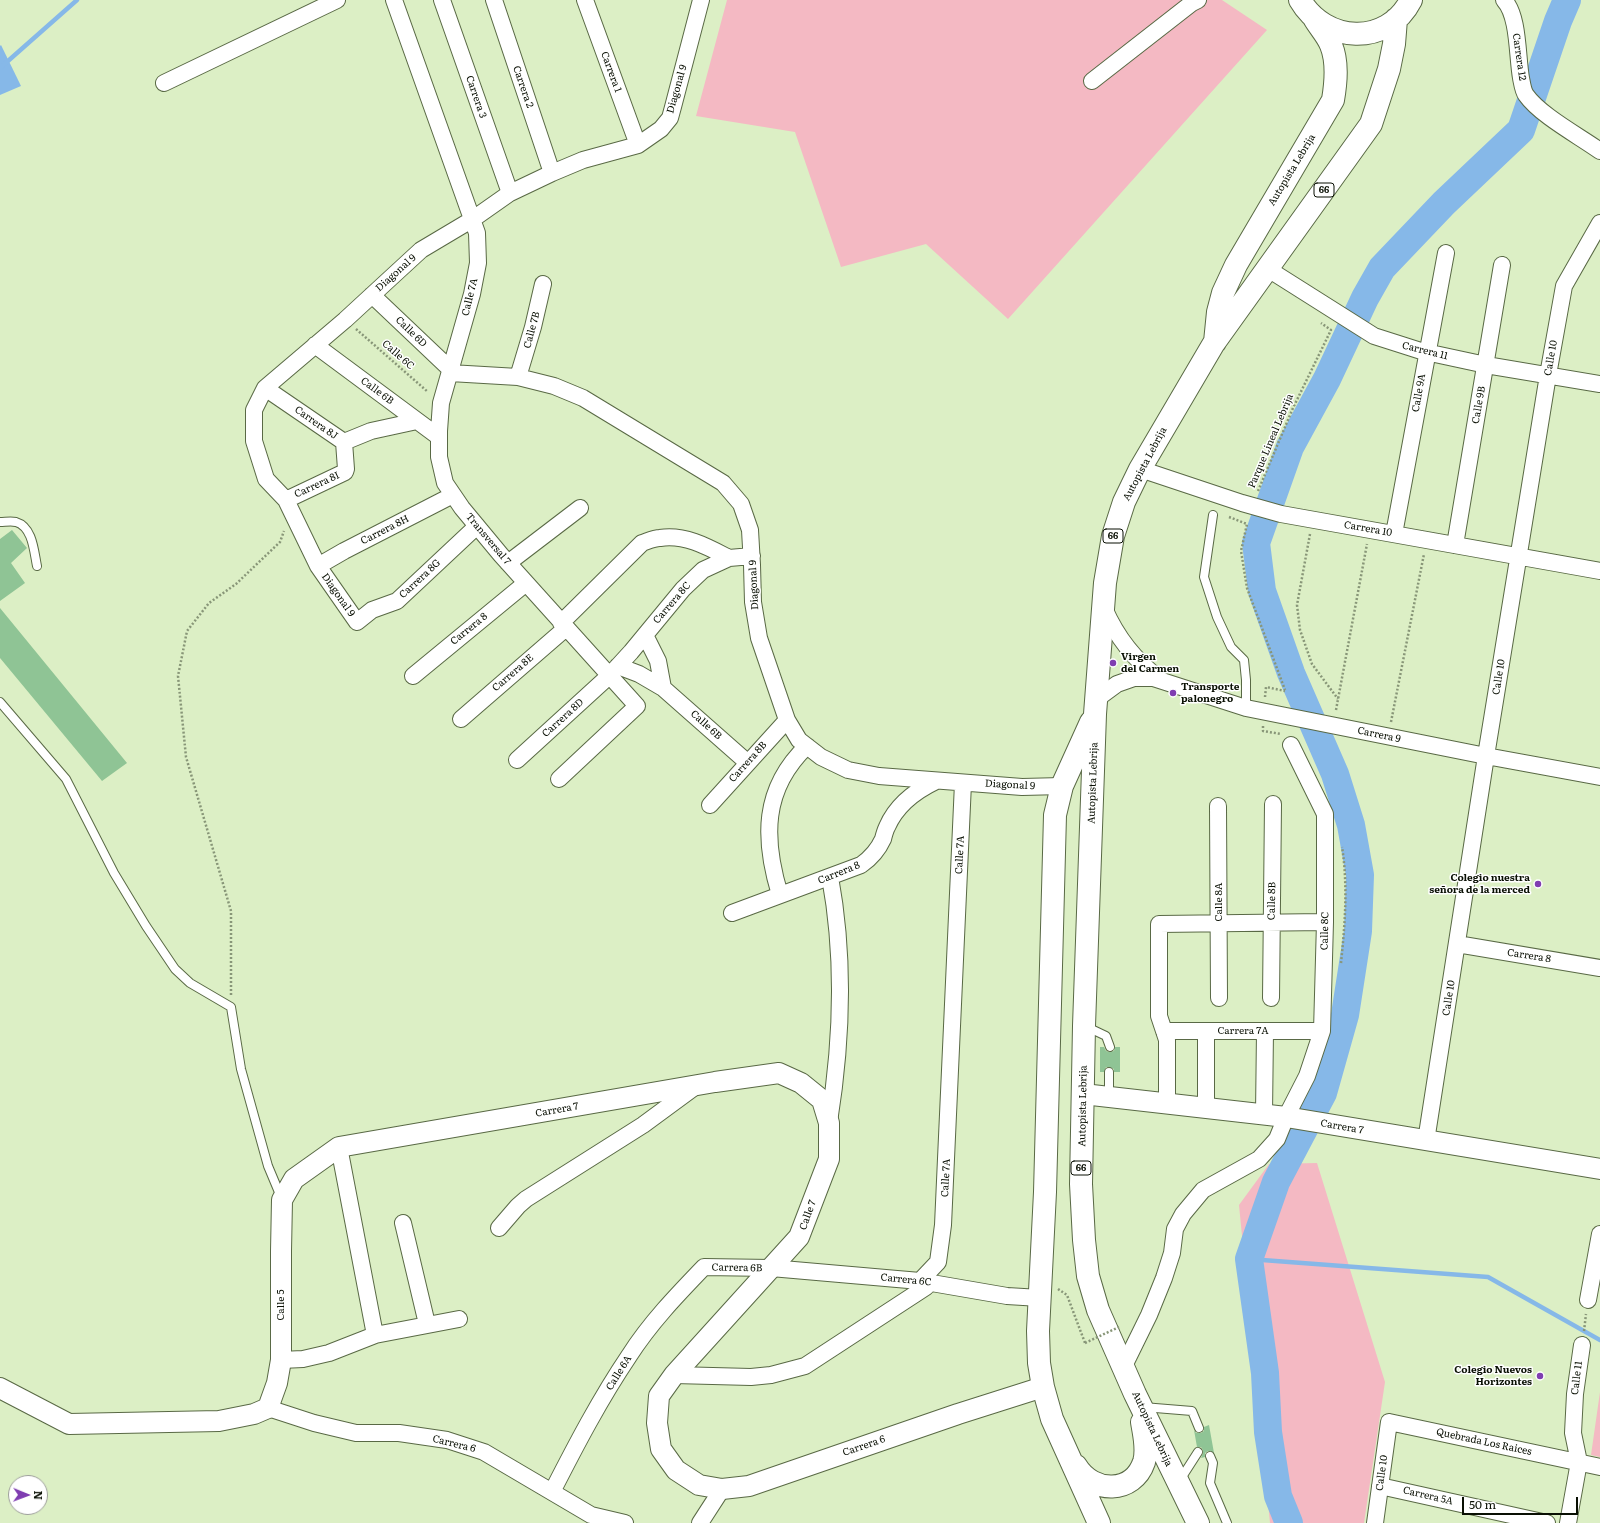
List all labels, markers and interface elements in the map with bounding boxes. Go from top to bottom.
street label: Carrera 12 [1510,32,1528,82]
street label: Carrera 1 [598,50,624,94]
street label: Diagonal 9 [664,63,690,115]
street label: Carrera 2 [510,64,536,110]
street label: Carrera 3 [463,74,489,120]
street label: Autopista Lebrija [1266,132,1318,208]
road number: 66 [1314,183,1334,197]
street label: Diagonal 9 [373,252,419,294]
street label: Calle 7A [460,277,480,317]
street label: Calle 7B [521,310,543,350]
street label: Calle 6D [393,314,429,350]
street label: Calle 6C [380,338,416,372]
street label: Calle 10 [1542,339,1560,377]
street label: Carrera 11 [1401,340,1449,362]
street label: Calle 9A [1410,373,1428,413]
street label: Calle 6B [358,375,396,407]
street label: Calle 9B [1470,385,1488,425]
street label: Parque Lineal Lebrija [1246,392,1296,490]
street label: Carrera 8J [292,404,340,442]
street label: Autopista Lebrija [1121,425,1169,503]
street label: Carrera 8I [293,469,341,501]
street label: Transversal 7 [463,511,513,567]
street label: Carrera 8H [359,513,411,547]
street label: Carrera 10 [1343,519,1393,539]
road number: 66 [1103,529,1123,543]
street label: Carrera 8G [397,557,443,601]
street label: Diagonal 9 [747,560,761,610]
street label: Diagonal 9 [319,571,357,619]
street label: Carrera 8C [651,580,693,626]
street label: Carrera 8 [448,610,490,648]
place label: Virgen del Carmen [1121,651,1179,674]
street label: Carrera 8E [490,652,536,694]
marker: Virgen del Carmen [1108,658,1118,668]
street label: Calle 10 [1490,658,1508,696]
place label: Transporte palonegro [1181,681,1239,704]
marker: Transporte palonegro [1168,688,1178,698]
street label: Carrera 8D [540,696,586,740]
street label: Calle 6B [688,708,724,742]
street label: Carrera 9 [1356,725,1402,745]
street label: Carrera 8B [727,739,769,785]
street label: Autopista Lebrija [1086,742,1100,824]
street label: Diagonal 9 [985,778,1035,792]
street label: Calle 7A [953,835,967,875]
street label: Carrera 8 [816,859,862,887]
place label: Colegio nuestra señora de la merced [1429,872,1530,896]
marker: Colegio nuestra señora de la merced [1533,879,1543,889]
street label: Calle 8B [1266,882,1278,920]
street label: Calle 8A [1213,883,1225,921]
street label: Calle 8C [1319,912,1331,950]
street label: Carrera 8 [1506,947,1552,965]
street label: Calle 10 [1440,979,1458,1017]
street label: Carrera 7A [1217,1025,1269,1037]
street label: Autopista Lebrija [1076,1065,1090,1147]
street label: Carrera 7 [534,1100,580,1120]
street label: Carrera 7 [1319,1117,1365,1137]
street label: Calle 7A [939,1158,953,1198]
road number: 66 [1071,1161,1091,1175]
street label: Calle 7 [797,1198,819,1232]
street label: Carrera 6B [712,1262,762,1274]
street label: Carrera 6C [880,1271,932,1289]
street label: Calle 5 [275,1289,287,1321]
street label: Calle 6A [604,1353,634,1393]
street label: Calle 11 [1569,1360,1585,1396]
place label: Colegio Nuevos Horizontes [1454,1364,1532,1388]
marker: Colegio Nuevos Horizontes [1535,1371,1545,1381]
street label: Autopista Lebrija [1129,1389,1175,1469]
street label: Quebrada Los Raices [1435,1426,1533,1458]
street label: Carrera 6 [431,1433,477,1455]
street label: Carrera 6 [841,1433,887,1459]
street label: Calle 10 [1374,1454,1390,1492]
north arrow [8,1475,48,1515]
street label: Carrera 5A [1402,1484,1454,1508]
scale bar [1464,1489,1580,1515]
text: N [31,1490,47,1500]
text: 50 m [1469,1495,1496,1513]

